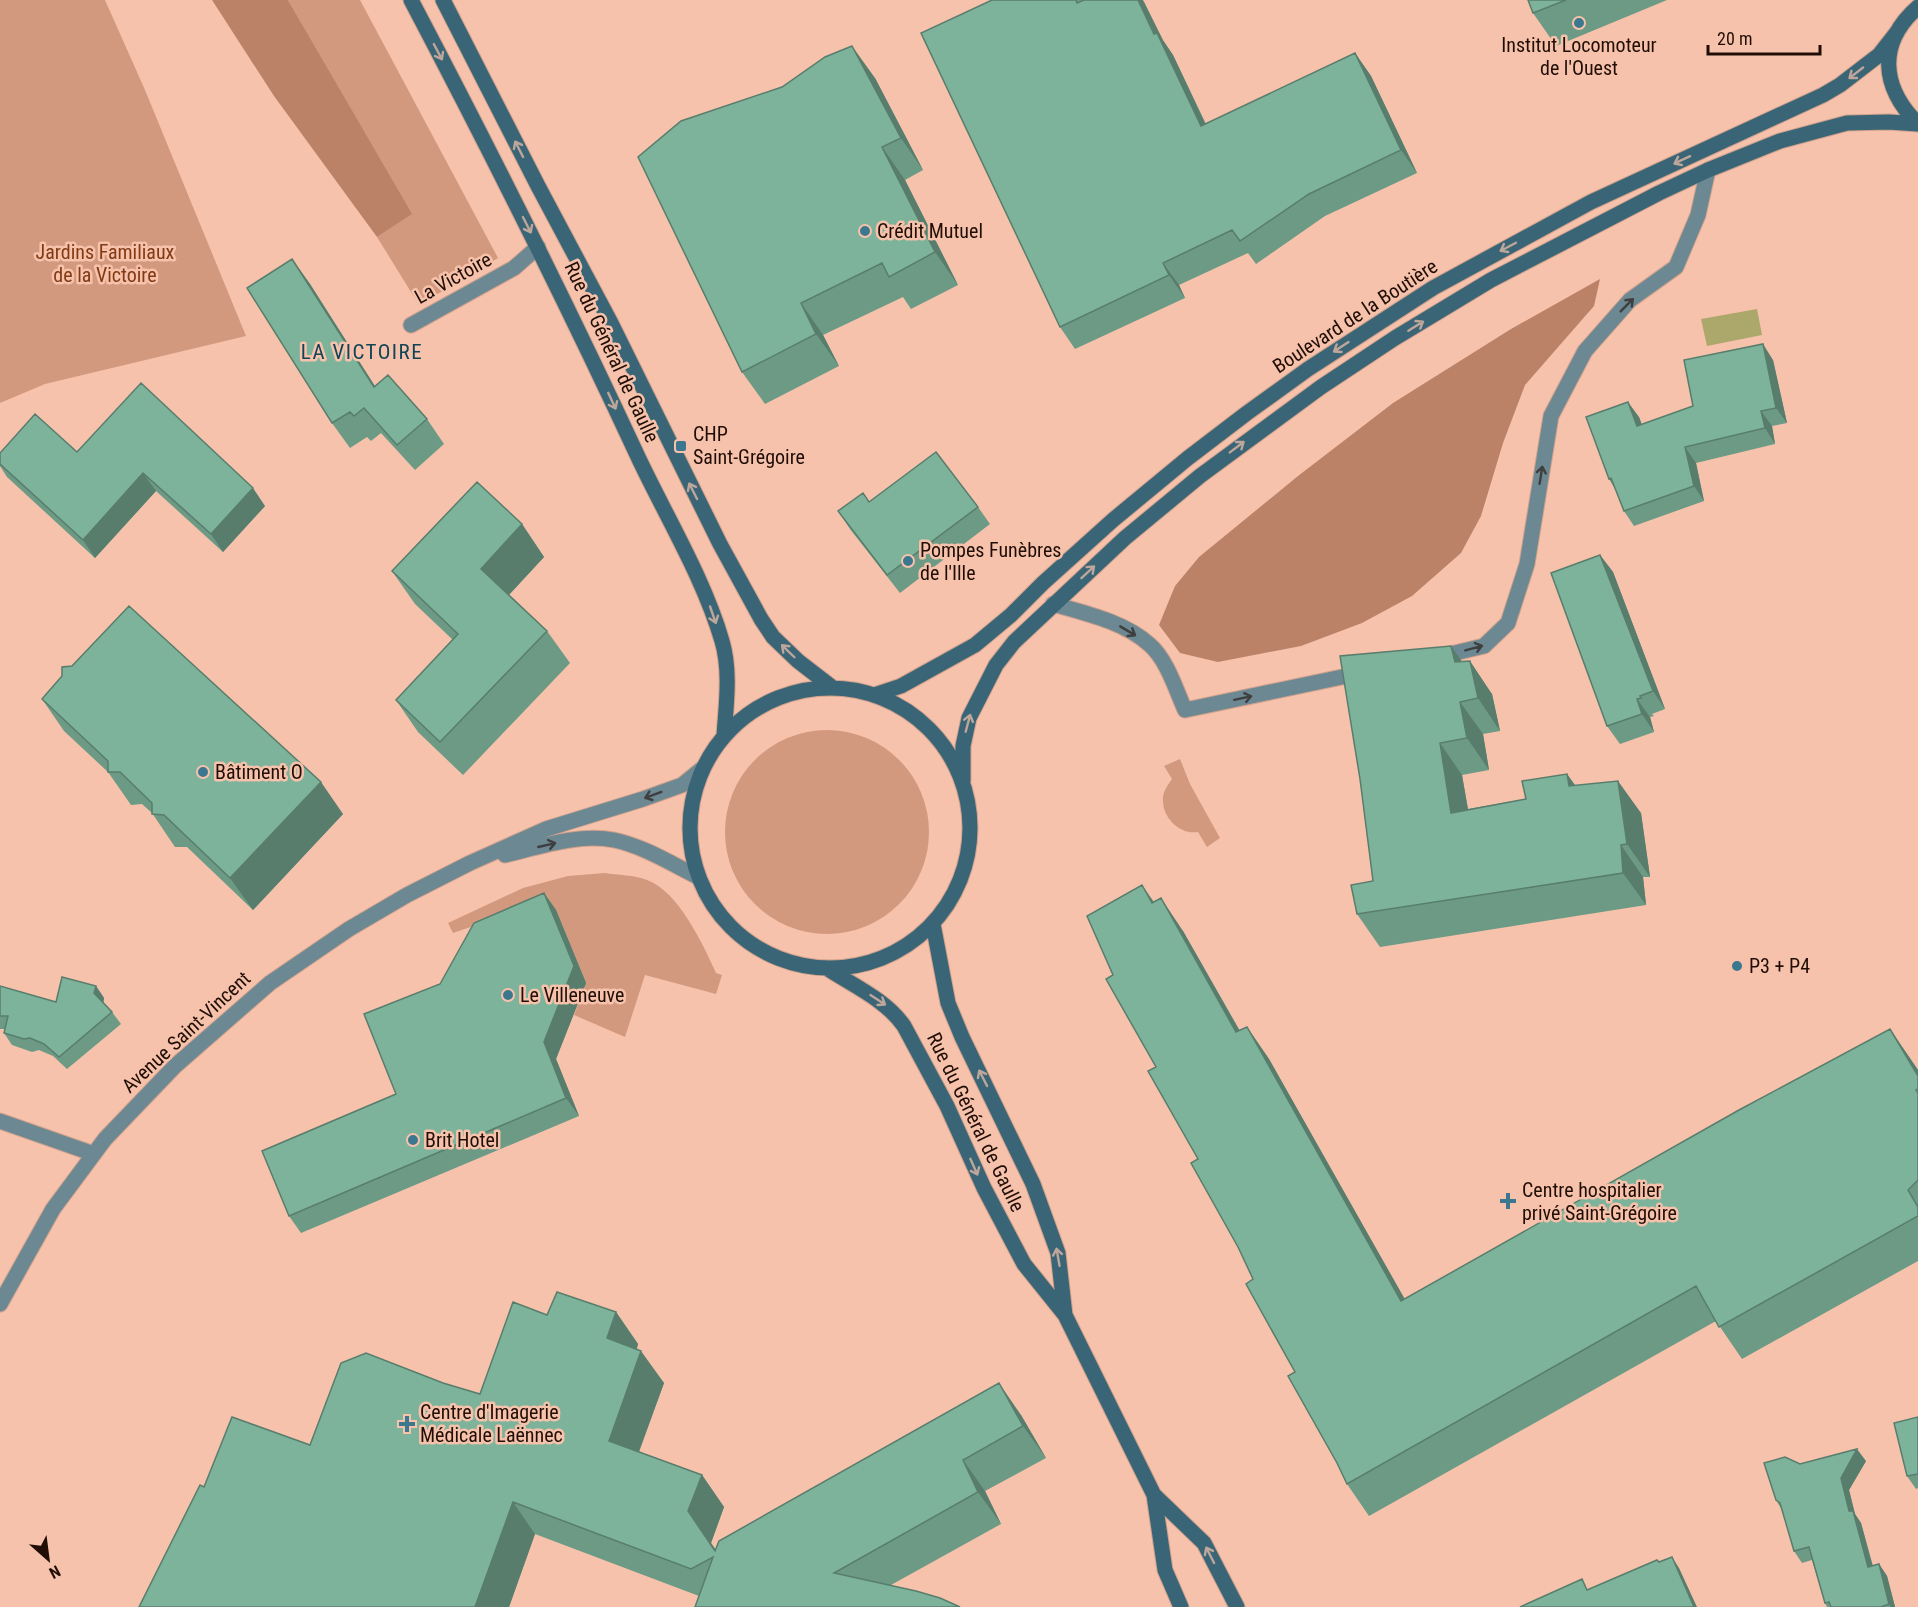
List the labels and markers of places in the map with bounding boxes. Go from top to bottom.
marker: Institut Locomoteur de l'Ouest [1572,16,1586,30]
place label: Institut Locomoteur de l'Ouest [1501,33,1657,80]
place label: Crédit Mutuel [877,219,983,243]
marker: Crédit Mutuel [858,224,872,238]
place label: CHP Saint-Grégoire [693,422,805,469]
marker: CHP Saint-Grégoire [674,439,688,453]
place label: Pompes Funèbres de l'Ille [920,538,1061,585]
marker: Pompes Funèbres de l'Ille [901,554,915,568]
place label: Bâtiment O [215,760,303,784]
marker: Bâtiment O [196,765,210,779]
place label: P3 + P4 [1749,954,1810,978]
marker: P3 + P4 [1730,959,1744,973]
place label: Le Villeneuve [520,983,624,1007]
marker: Le Villeneuve [501,988,515,1002]
place label: Brit Hotel [425,1128,499,1152]
marker: Brit Hotel [406,1133,420,1147]
place label: Centre hospitalier privé Saint-Grégoire [1522,1178,1677,1225]
marker: Centre hospitalier privé Saint-Grégoire [1499,1192,1517,1210]
place label: Centre d'Imagerie Médicale Laënnec [420,1400,563,1447]
marker: Centre d'Imagerie Médicale Laënnec [398,1415,416,1433]

